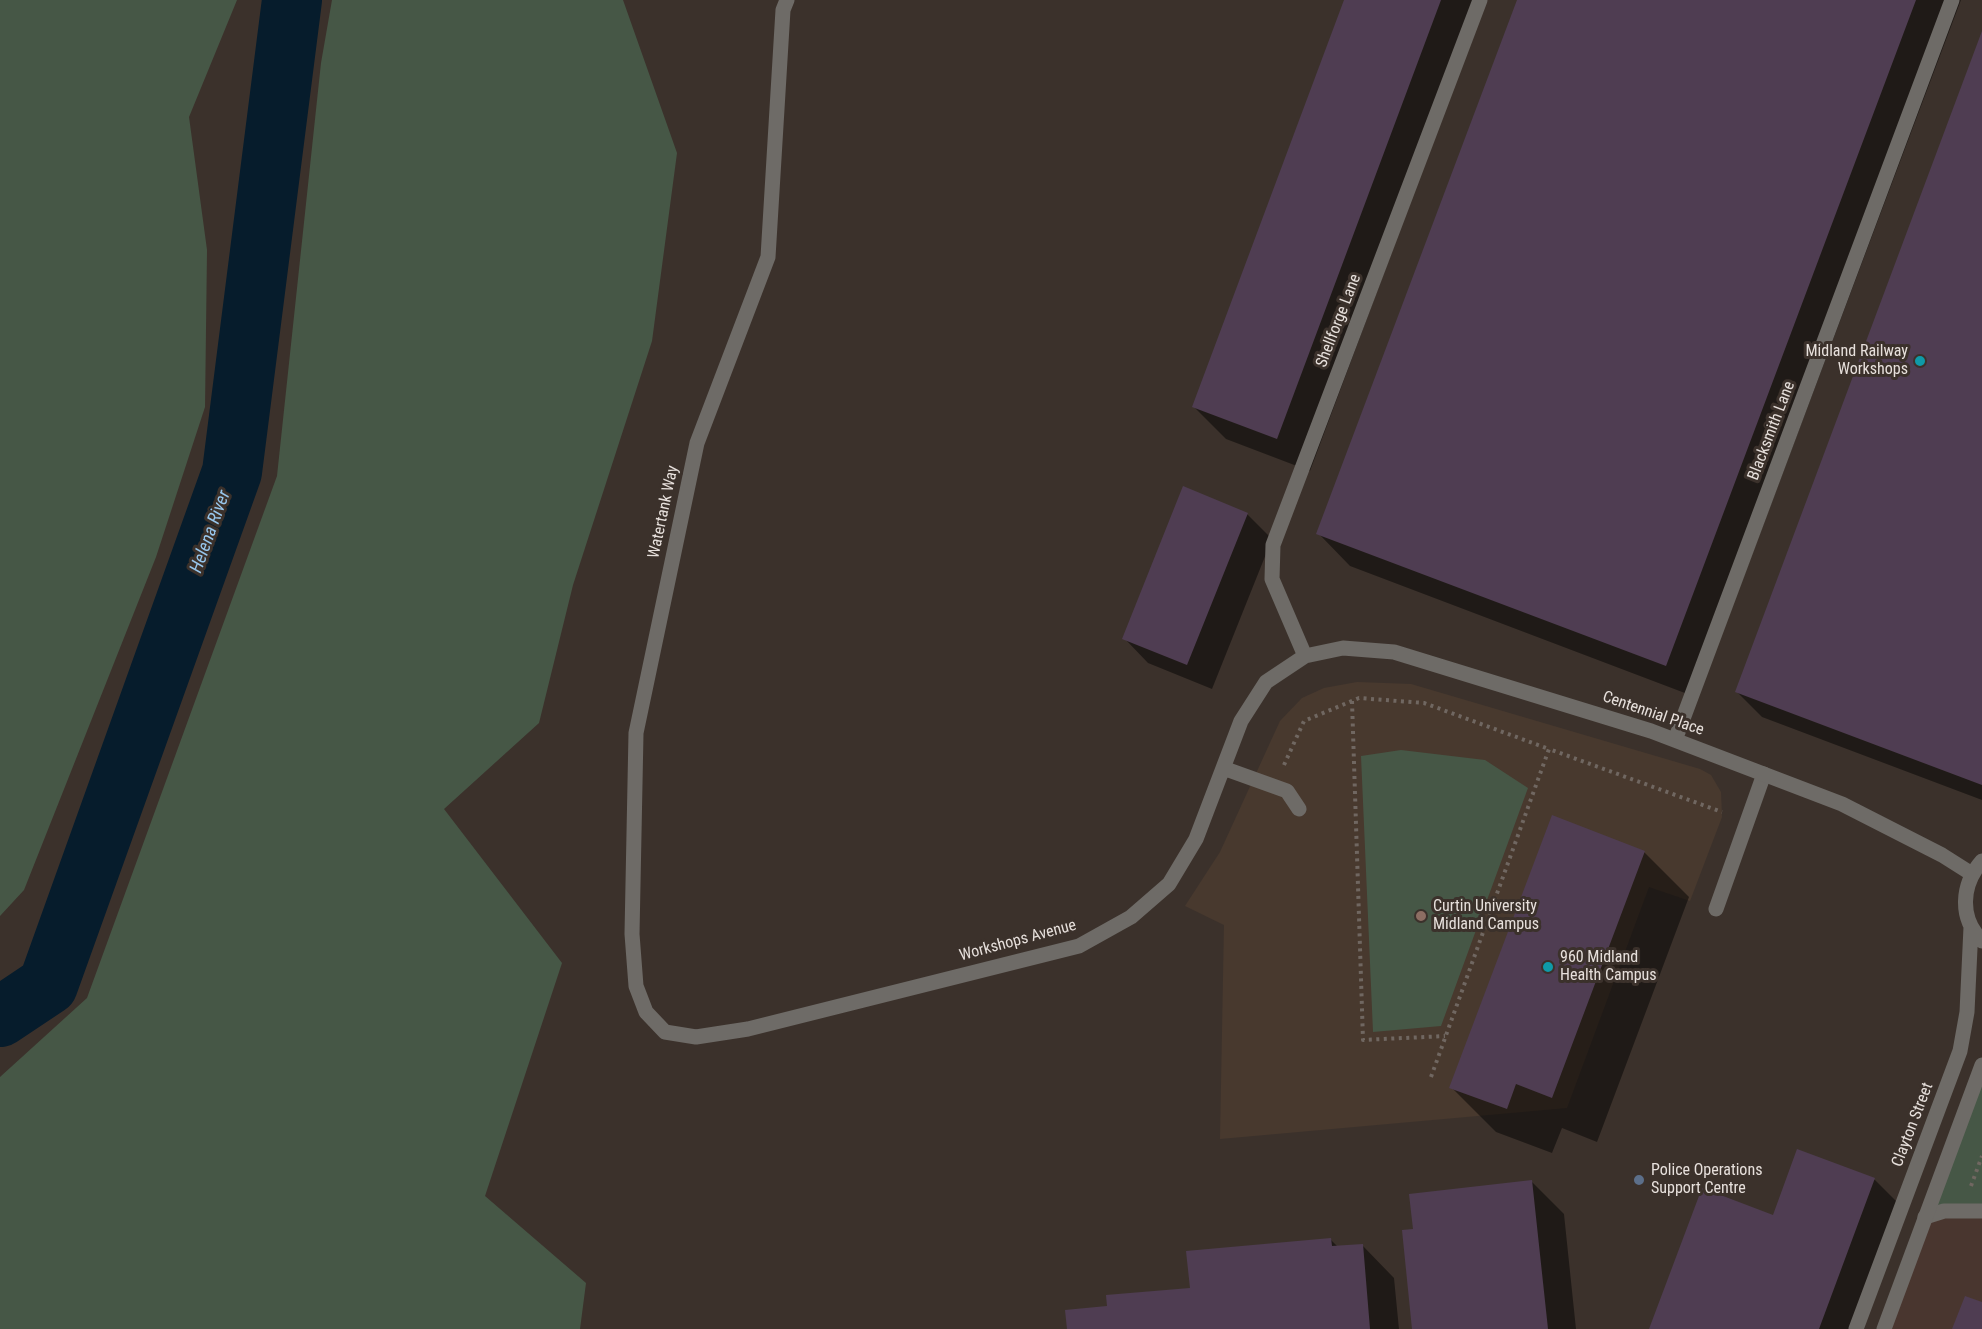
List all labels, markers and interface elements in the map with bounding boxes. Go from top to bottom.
street label: Shellforge Lane [1312,272,1366,370]
place label: Midland Railway Workshops [1806,342,1908,380]
marker: Midland Railway Workshops [1913,354,1927,368]
street label: Blacksmith Lane [1744,379,1800,483]
street label: Watertank Way [645,464,683,560]
water label: Helena River [186,488,236,576]
street label: Centennial Place [1600,688,1706,740]
place label: Curtin University Midland Campus [1433,897,1539,935]
marker: Curtin University Midland Campus [1414,909,1428,923]
street label: Workshops Avenue [958,916,1078,966]
place label: 960 Midland Health Campus [1560,948,1657,986]
marker: 960 Midland Health Campus [1541,960,1555,974]
street label: Clayton Street [1888,1080,1938,1170]
place label: Police Operations Support Centre [1651,1161,1762,1199]
marker: Police Operations Support Centre [1632,1173,1646,1187]

